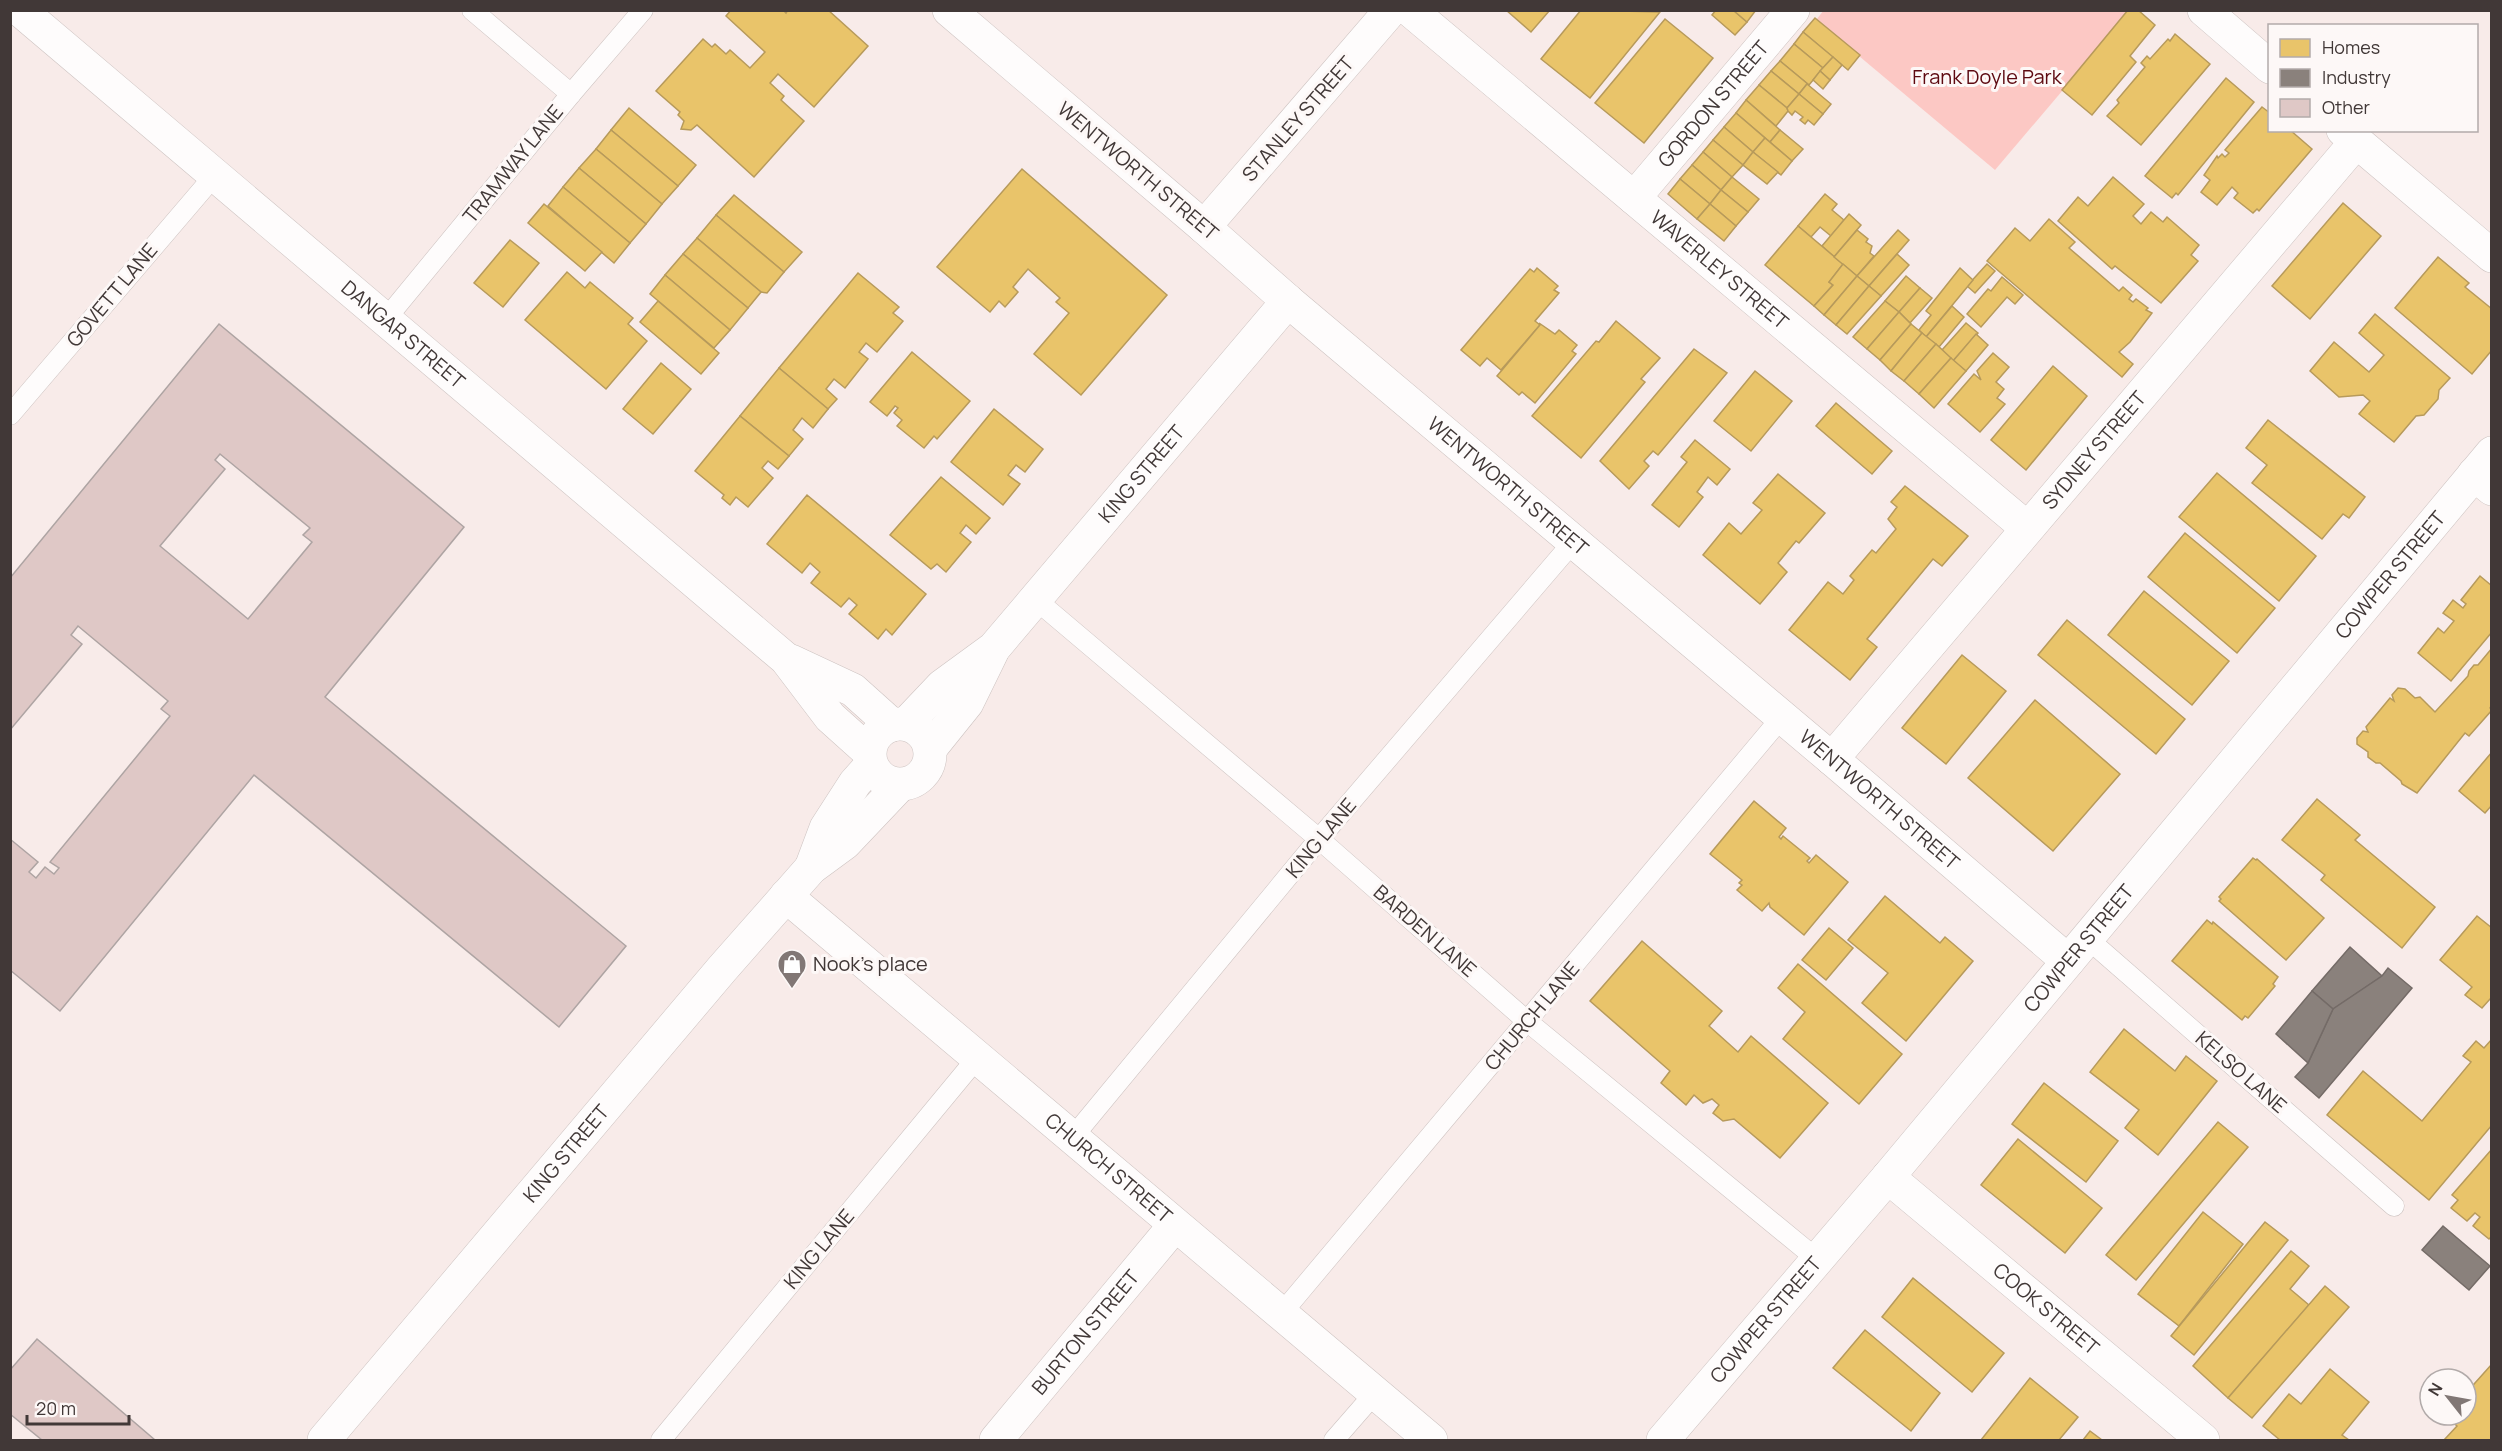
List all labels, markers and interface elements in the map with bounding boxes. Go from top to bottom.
legend [2268,24,2478,132]
street label: GORDON STREET [1652,34,1775,173]
text: Homes [2322,35,2380,59]
street label: STANLEY STREET [1236,50,1360,187]
park label: Frank Doyle Park [1912,63,2063,90]
text: Industry [2322,65,2391,89]
street label: WENTWORTH STREET [1052,95,1225,246]
text: Other [2322,95,2370,119]
street label: TRAMWAY LANE [456,99,569,229]
street label: WAVERLEY STREET [1645,204,1794,335]
street label: GOVETT LANE [60,237,163,352]
street label: DANGAR STREET [336,274,471,394]
street label: SYDNEY STREET [2036,385,2152,515]
street label: WENTWORTH STREET [1422,410,1595,561]
street label: KING STREET [1092,419,1190,528]
street label: COWPER STREET [2329,505,2451,644]
street label: WENTWORTH STREET [1794,723,1966,875]
street label: KING LANE [1279,792,1362,883]
street label: BARDEN LANE [1368,878,1482,983]
street label: COWPER STREET [2017,878,2140,1018]
shop icon: Nook's place [776,948,808,990]
place label: Nook's place [813,950,928,977]
street label: CHURCH LANE [1478,956,1585,1076]
street label: KELSO LANE [2190,1025,2293,1119]
street label: KING STREET [517,1099,615,1208]
street label: CHURCH STREET [1040,1106,1178,1229]
street label: KING LANE [777,1203,860,1294]
street label: COWPER STREET [1703,1251,1827,1389]
street label: COOK STREET [1988,1256,2105,1361]
street label: BURTON STREET [1025,1264,1145,1400]
north arrow [2418,1367,2478,1427]
text: N [2423,1379,2448,1400]
scale bar [27,1388,129,1426]
text: 20 m [36,1396,76,1420]

